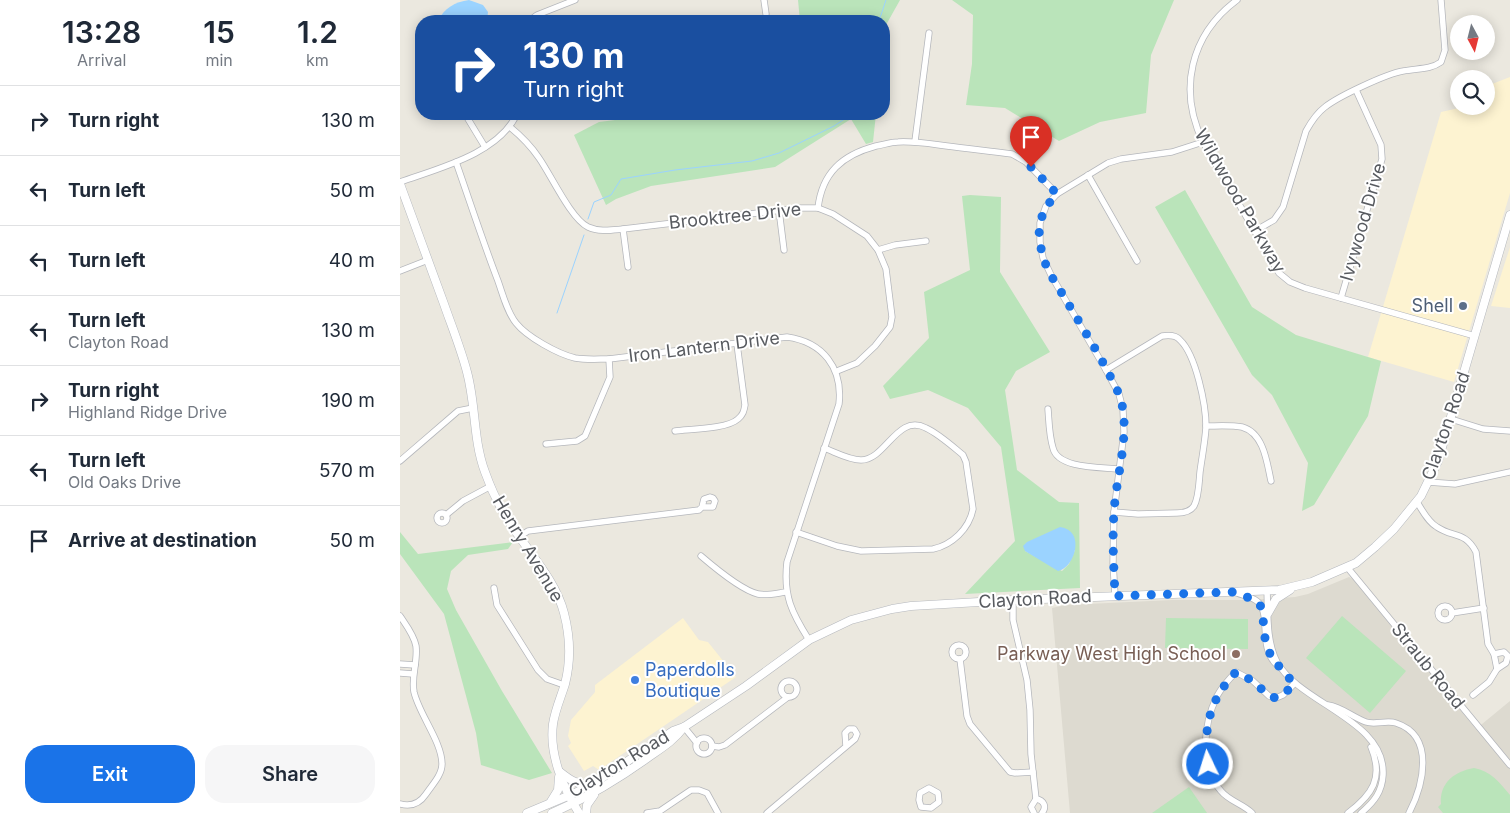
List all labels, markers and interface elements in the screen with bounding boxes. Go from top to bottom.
text: 13:28 [62,14,141,50]
text: 15 [203,14,235,50]
text: 1.2 [297,14,338,50]
north arrow [1450,15,1495,60]
map controls [1450,15,1495,115]
text: 130 m [523,34,625,76]
icon: right [440,35,505,100]
text: Arrival [77,50,126,70]
text: min [205,50,233,70]
text: km [306,50,329,70]
button: search [1450,70,1495,115]
text: Turn right [523,76,624,102]
icon: right [25,107,53,135]
text: Turn right [68,109,159,132]
text: 130 m [322,109,375,132]
pin [1010,116,1052,167]
icon: arrive [1017,123,1045,151]
street label: Wildwood Parkway [1191,125,1290,276]
street label: Ivywood Drive [1336,160,1389,283]
icon: left [25,177,53,205]
text: Turn left [68,179,146,202]
text: 50 m [329,179,375,202]
street label: Brooktree Drive [668,198,802,233]
icon: left [25,247,53,275]
text: Turn left [68,249,146,272]
text: 40 m [329,249,375,272]
place label: Shell [1412,295,1453,316]
marker: Shell [1457,300,1469,312]
text: Turn left [68,309,146,332]
icon: left [25,317,53,345]
text: 130 m [322,319,375,342]
street label: Iron Lantern Drive [627,327,781,366]
text: Clayton Road [68,332,169,352]
street label: Clayton Road [1417,369,1474,483]
text: Turn right [68,379,159,402]
icon: right [25,387,53,415]
text: 190 m [322,389,375,412]
text: Highland Ridge Drive [68,402,227,422]
text: Turn left [68,449,146,472]
icon: left [25,457,53,485]
text: 570 m [319,459,375,482]
text: Old Oaks Drive [68,472,181,492]
street label: Henry Avenue [489,492,568,606]
icon: arrive [25,527,53,555]
text: Arrive at destination [68,529,257,552]
text: 50 m [329,529,375,552]
street label: Clayton Road [978,585,1092,612]
street label: Straub Road [1387,618,1469,713]
place label: Parkway West High School [997,643,1226,664]
marker: Parkway West High School [1230,648,1242,660]
place label: Paperdolls Boutique [645,659,735,701]
marker: Paperdolls Boutique [629,674,641,686]
street label: Clayton Road [565,725,673,802]
position arrow [1181,737,1233,789]
button: Exit [25,745,195,803]
button: Share [205,745,375,803]

